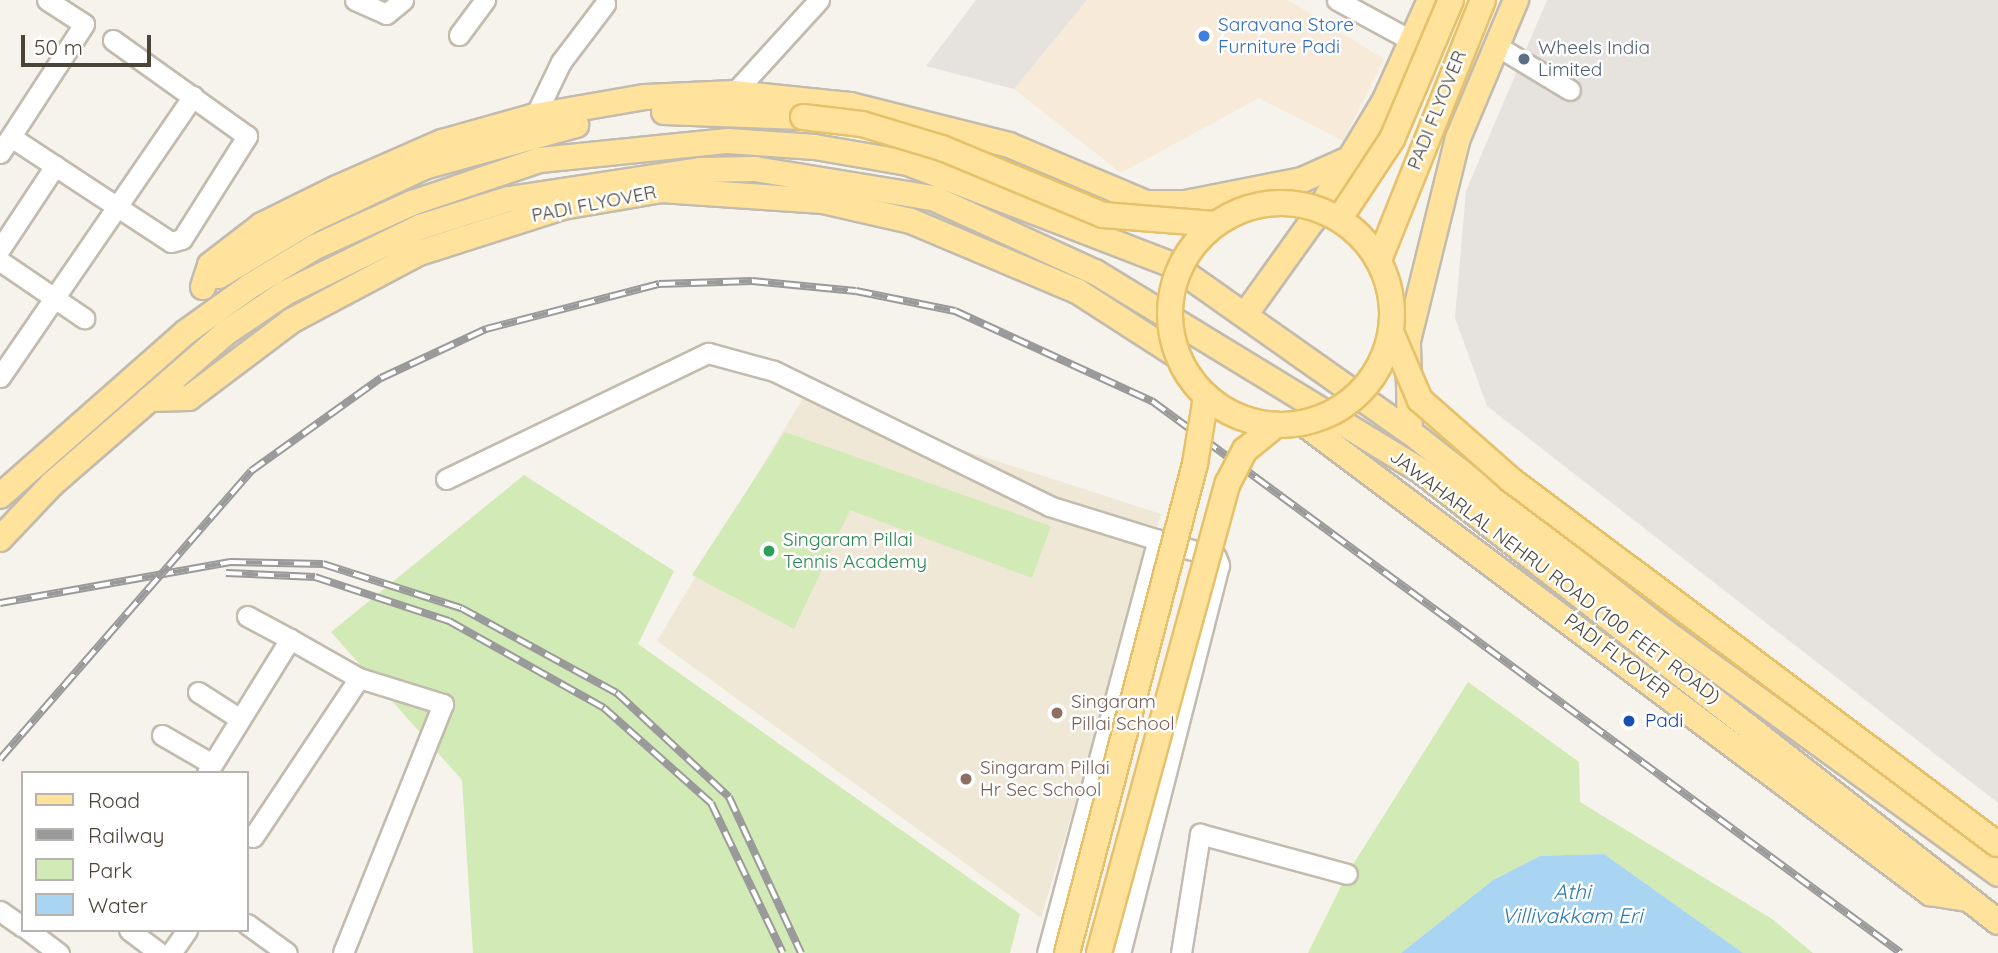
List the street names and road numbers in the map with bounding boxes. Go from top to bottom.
street label: PADI FLYOVER [1403,47,1471,173]
street label: PADI FLYOVER [530,181,658,227]
street label: JAWAHARLAL NEHRU ROAD (100 FEET ROAD) [1385,445,1725,709]
street label: PADI FLYOVER [1560,609,1674,703]

